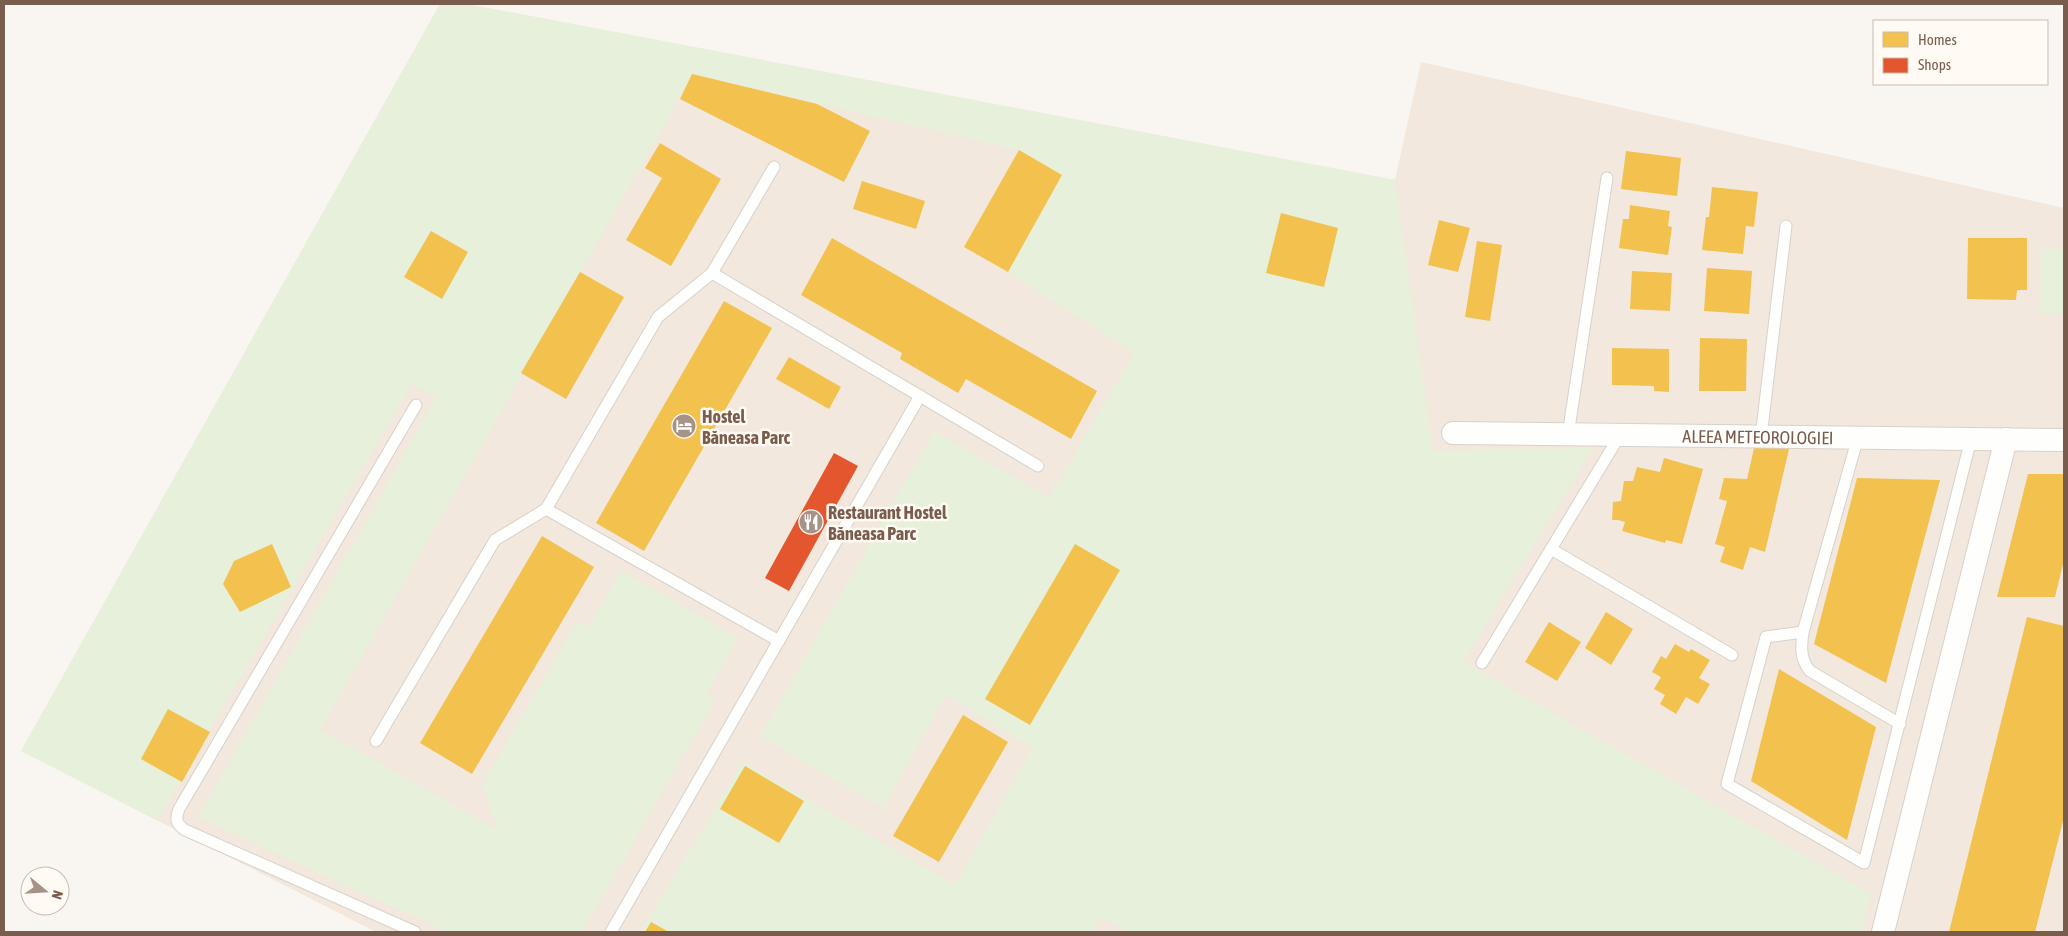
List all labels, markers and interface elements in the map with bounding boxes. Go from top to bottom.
legend [1873,20,2048,85]
text: Homes [1918,31,1957,48]
text: Shops [1918,56,1951,73]
place label: Hostel Băneasa Parc [702,406,791,448]
hotel icon: Hostel Băneasa Parc [671,413,697,439]
street label: ALEEA METEOROLOGIEI [1682,425,1834,448]
place label: Restaurant Hostel Băneasa Parc [828,502,947,544]
restaurant icon: Restaurant Hostel Băneasa Parc [798,509,824,535]
north arrow [20,866,70,916]
text: N [48,889,66,901]

